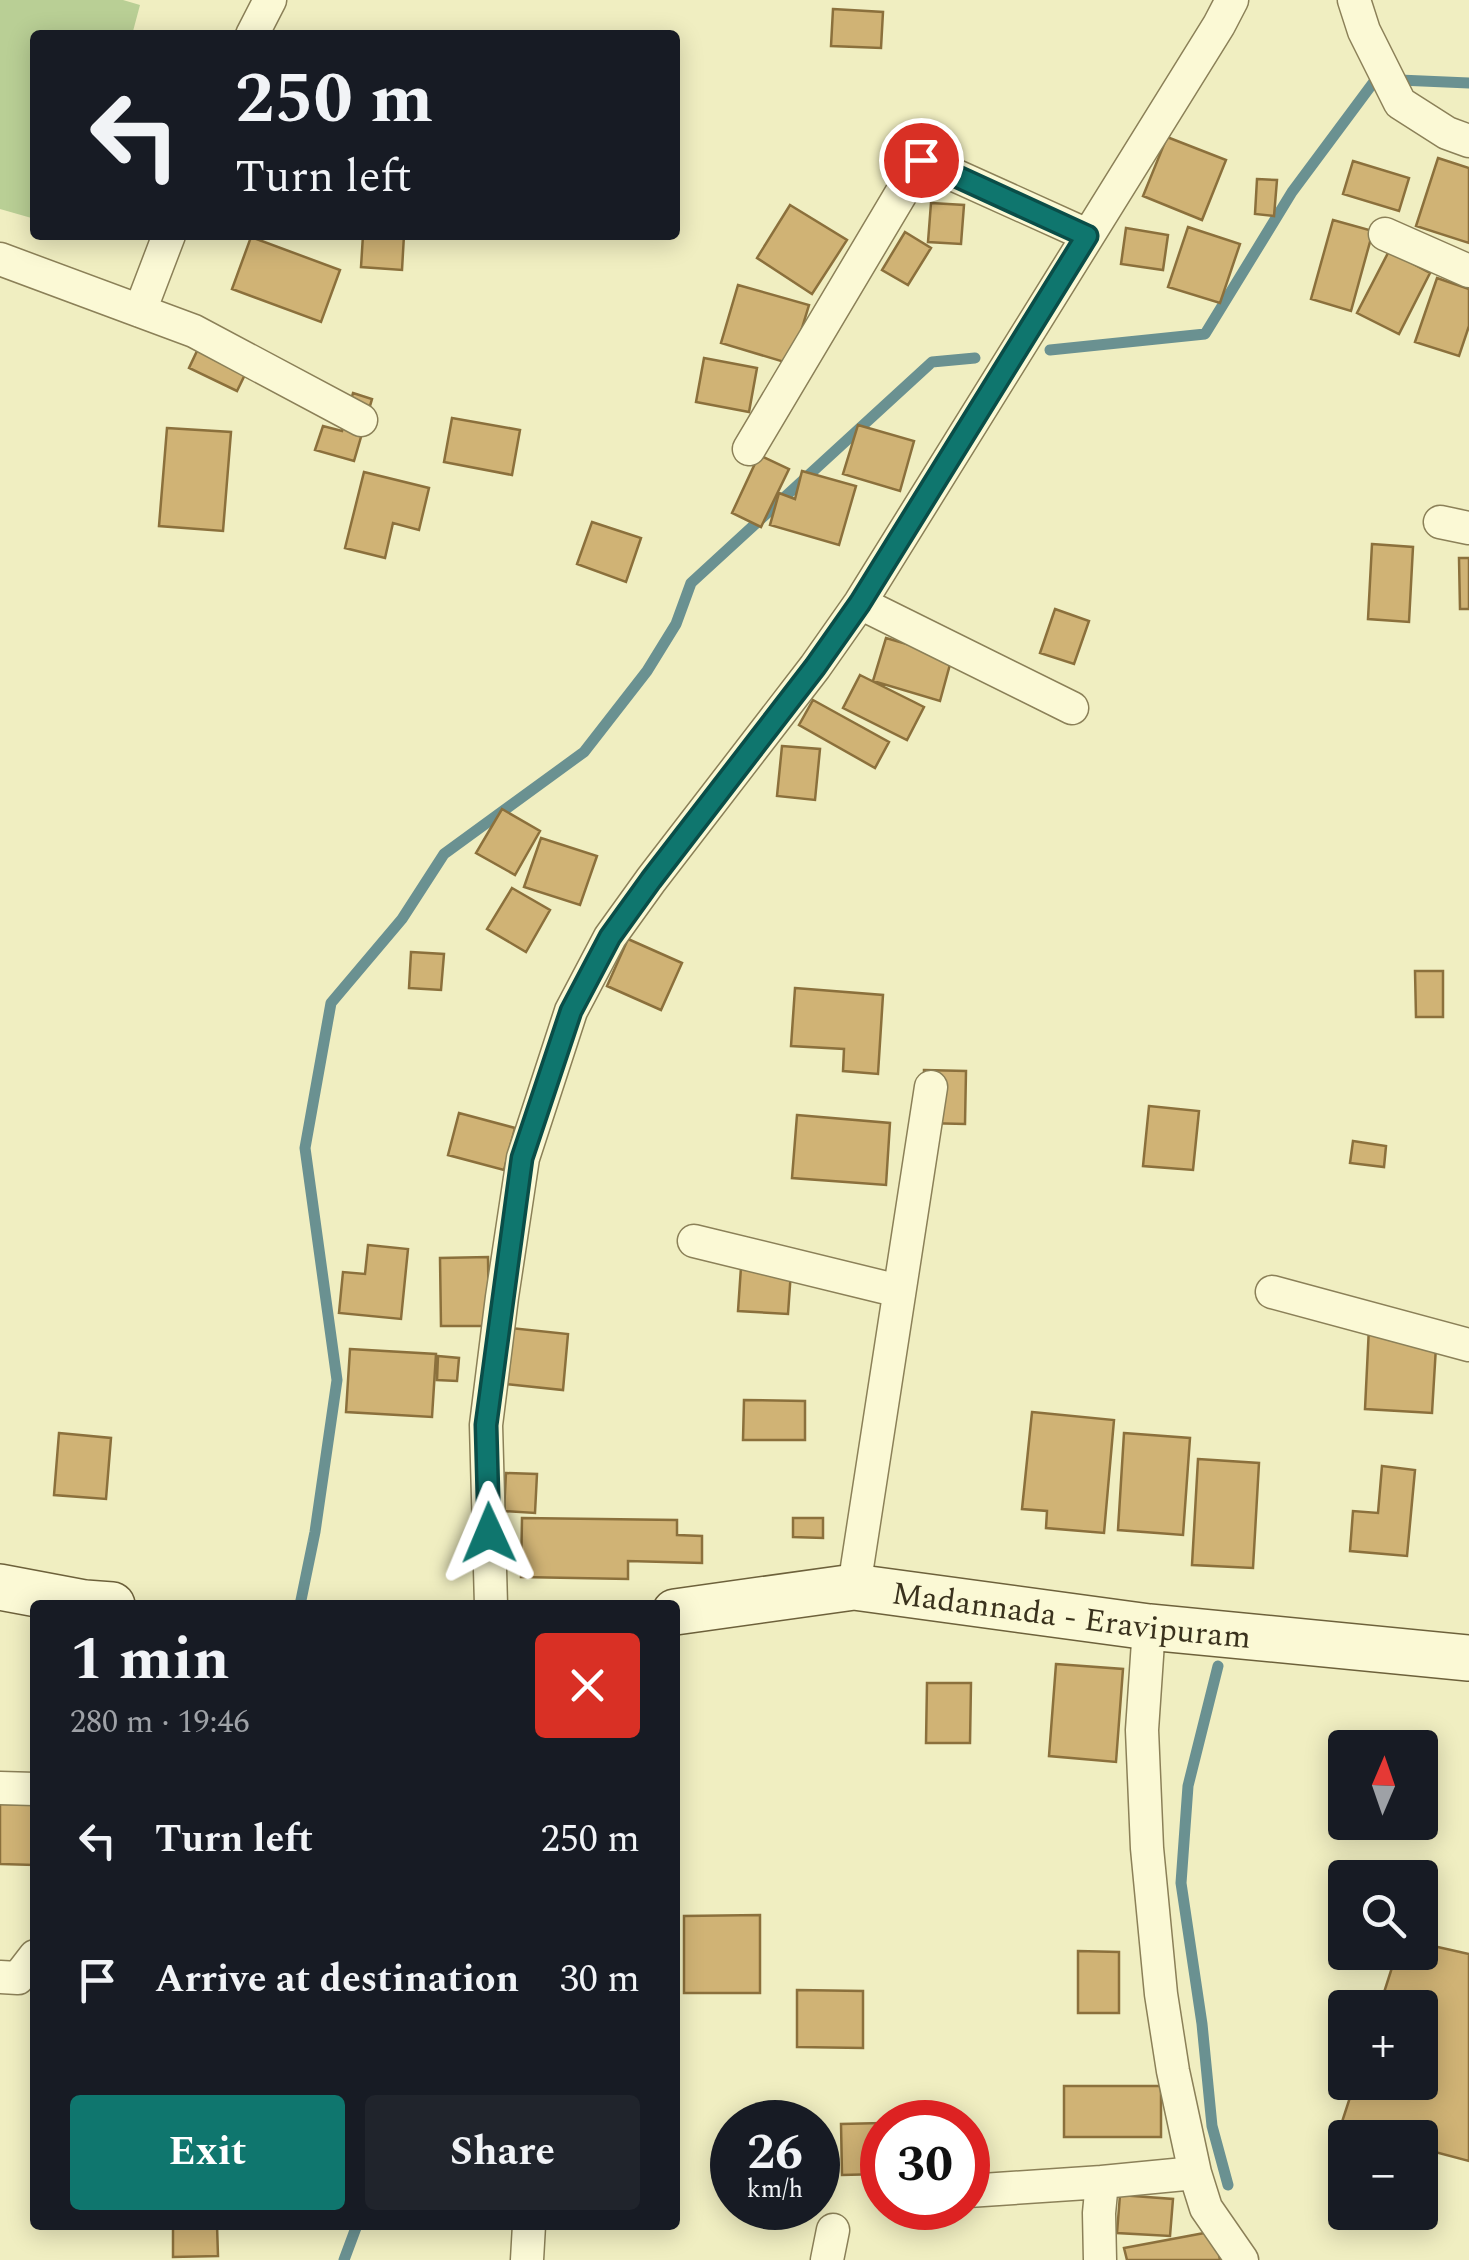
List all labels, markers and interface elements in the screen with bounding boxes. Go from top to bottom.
text: 250 m [235,47,433,153]
icon: left [70,70,200,200]
pin [879,118,964,203]
icon: arrive [894,133,949,188]
text: Turn left [235,143,412,212]
position arrow [437,1481,541,1585]
street label: Madannada - Eravipuram [889,1569,1253,1663]
text: 1 min [70,1614,230,1706]
button: close [535,1633,640,1738]
text: 280 m · 19:46 [70,1698,250,1747]
north arrow [1328,1730,1438,1840]
map controls [1328,1730,1438,2230]
text: Turn left [155,1811,313,1869]
text: 250 m [541,1811,640,1869]
icon: left [70,1813,125,1868]
button: search [1328,1860,1438,1970]
text: Arrive at destination [155,1951,519,2009]
text: 30 m [560,1951,640,2009]
icon: arrive [70,1953,125,2008]
button: + [1328,1990,1438,2100]
button: Exit [70,2095,345,2210]
button: Share [365,2095,640,2210]
speed limit sign: 30 [860,2100,990,2230]
text: 26 [747,2115,803,2191]
button: − [1328,2120,1438,2230]
text: km/h [747,2171,803,2209]

